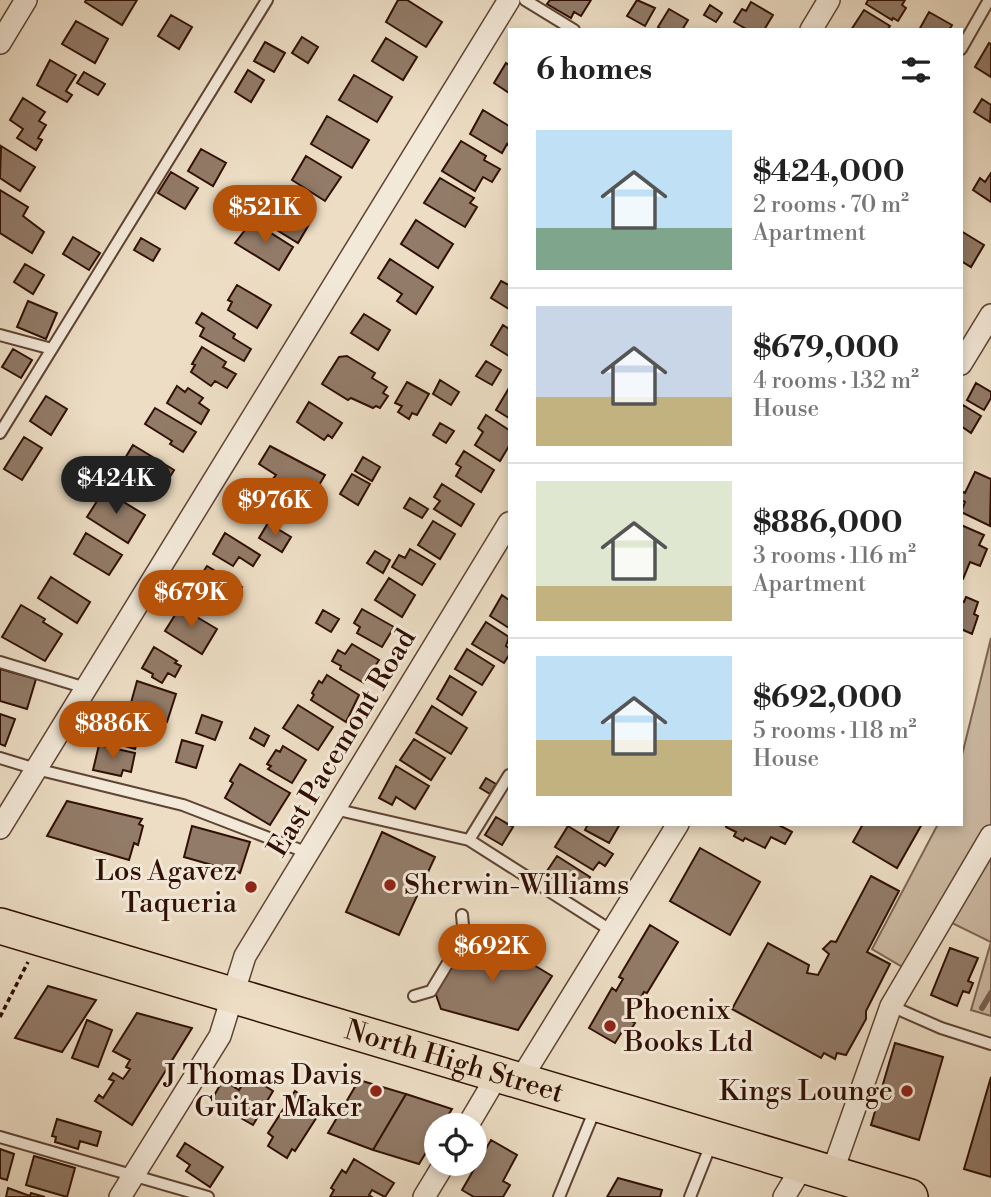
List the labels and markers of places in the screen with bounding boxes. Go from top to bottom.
pin: $521K [216,186,314,245]
pin: $424K [67,456,165,516]
pin: $976K [226,478,324,538]
pin: $679K [142,570,240,630]
pin: $886K [64,702,162,761]
place label: Los Agavez Taqueria [95,854,238,921]
place label: Sherwin-Williams [404,868,629,903]
marker: Sherwin-Williams [382,877,398,893]
marker: Los Agavez Taqueria [243,879,259,895]
pin: $692K [443,925,541,984]
place label: Phoenix Books Ltd [623,993,753,1060]
marker: Phoenix Books Ltd [602,1018,618,1034]
place label: J Thomas Davis Guitar Maker [163,1058,362,1125]
place label: Kings Lounge [719,1074,893,1109]
marker: J Thomas Davis Guitar Maker [368,1083,384,1099]
marker: Kings Lounge [899,1083,915,1099]

